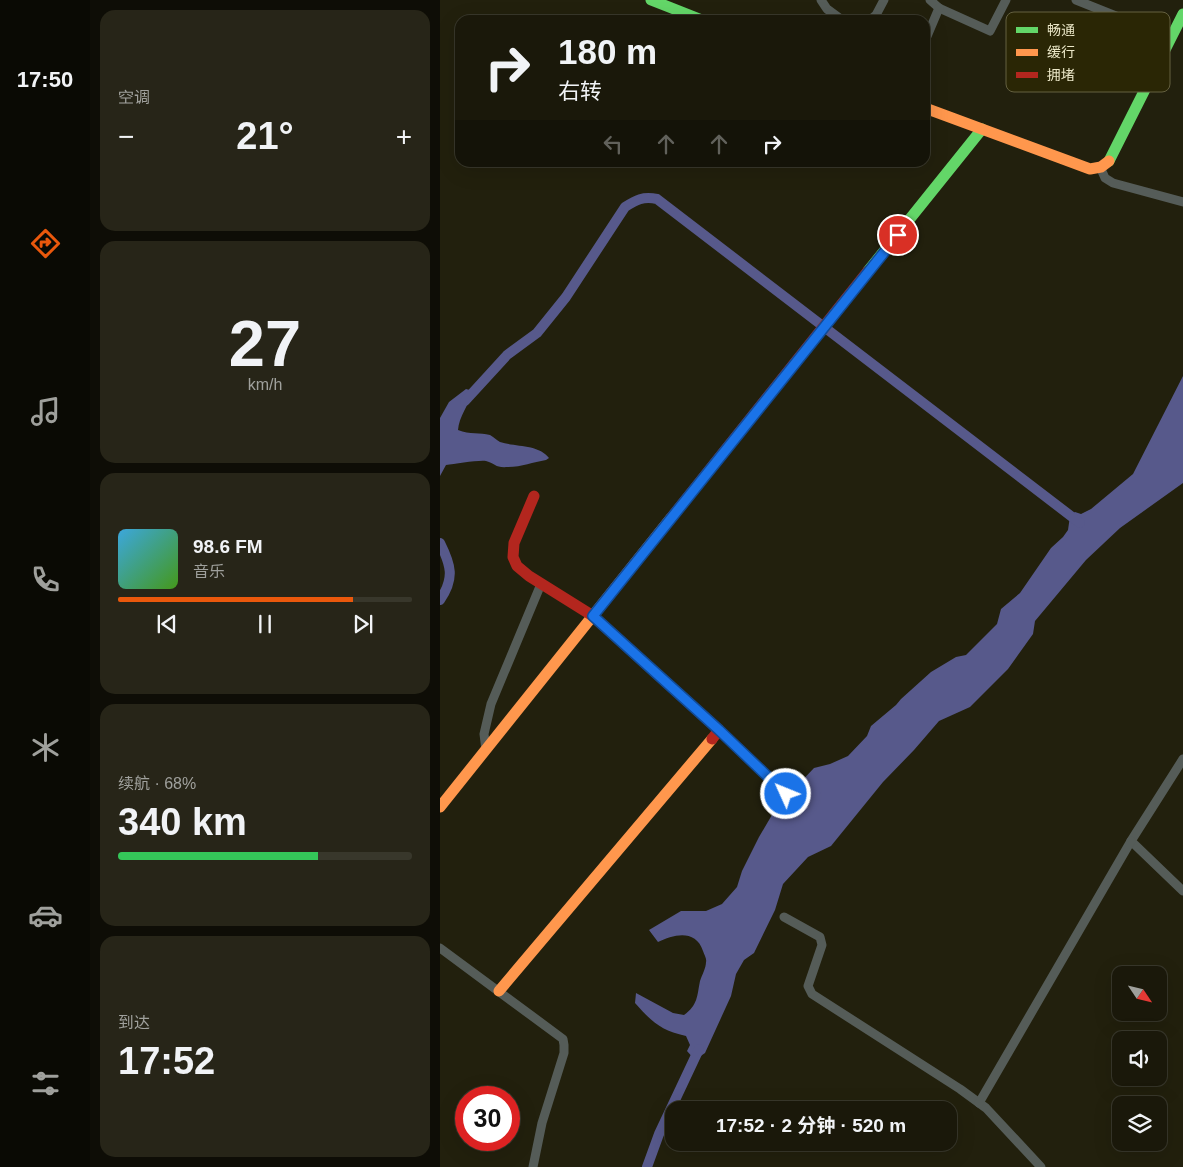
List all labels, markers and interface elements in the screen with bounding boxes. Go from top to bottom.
legend [1006,12,1170,92]
text: 畅通 [1047,22,1075,38]
text: 180 m [558,32,657,71]
icon: right [475,35,540,100]
text: 缓行 [1047,44,1075,60]
text: 17:50 [17,67,73,92]
text: 拥堵 [1047,67,1075,83]
text: 右转 [558,79,602,104]
text: 空调 [118,89,150,106]
text: 21° [236,115,294,157]
text: − [118,121,134,152]
text: + [396,121,412,152]
icon: left [599,130,627,158]
icon: ahead [652,130,680,158]
icon: ahead [705,130,733,158]
icon: right [758,130,786,158]
pin [877,214,919,256]
icon: arrive [884,221,912,249]
icon: directions [28,226,63,261]
text: 27 [229,307,301,380]
text: km/h [248,376,282,393]
icon: music [28,394,63,429]
text: 98.6 FM [193,536,263,557]
icon: phone [28,562,63,597]
text: 音乐 [193,563,225,580]
icon: previous [153,610,181,638]
icon: pause [251,610,279,638]
icon: next [349,610,377,638]
icon: climate [28,730,63,765]
position arrow [759,767,811,819]
text: 续航 · 68% [118,775,196,792]
text: 340 km [118,801,247,843]
icon: car [28,898,63,933]
north arrow [1112,966,1168,1021]
map controls [1112,966,1167,1151]
text: 到达 [118,1014,150,1031]
button: sound [1112,1031,1167,1086]
text: 17:52 [118,1040,215,1082]
icon: filters [28,1066,63,1101]
speed limit sign: 30 [455,1086,520,1151]
button: layers [1112,1096,1167,1151]
text: 17:52 · 2 分钟 · 520 m [716,1115,906,1136]

